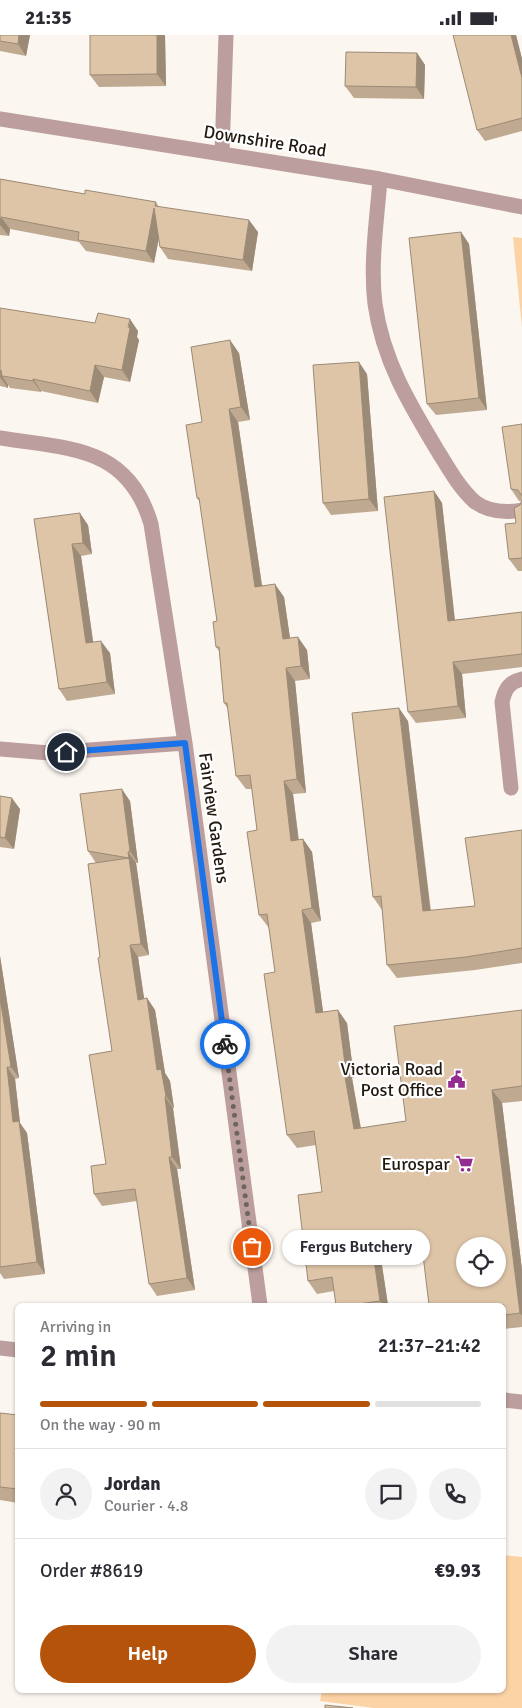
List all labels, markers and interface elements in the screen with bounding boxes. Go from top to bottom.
text: 21:35 [25,6,72,30]
street label: Downshire Road [202,120,328,162]
pin [45,731,87,773]
icon: home [52,738,80,766]
street label: Fairview Gardens [194,751,234,885]
courier [200,1019,250,1069]
icon: bike [211,1030,239,1058]
place label: Victoria Road Post Office [340,1058,443,1101]
public building icon: Victoria Road Post Office [447,1069,467,1089]
place label: Eurospar [381,1153,450,1175]
supermarket icon: Eurospar [454,1154,474,1174]
pin [231,1226,273,1268]
callout: Fergus Butchery [282,1229,430,1265]
icon: bag [238,1233,266,1261]
text: Fergus Butchery [300,1237,412,1257]
map controls [456,1237,506,1287]
button: locate [456,1237,506,1287]
text: Arriving in [40,1317,111,1337]
text: 21:37–21:42 [378,1334,481,1358]
text: 2 min [40,1336,117,1375]
text: On the way · 90 m [40,1415,161,1435]
button: person [40,1468,92,1520]
button: chat [365,1468,417,1520]
button: phone [429,1468,481,1520]
text: Jordan [104,1472,161,1496]
text: Courier · 4.8 [104,1496,188,1516]
text: Order #8619 [40,1559,143,1583]
text: €9.93 [435,1559,481,1583]
button: Help [40,1625,256,1683]
button: Share [266,1625,481,1683]

